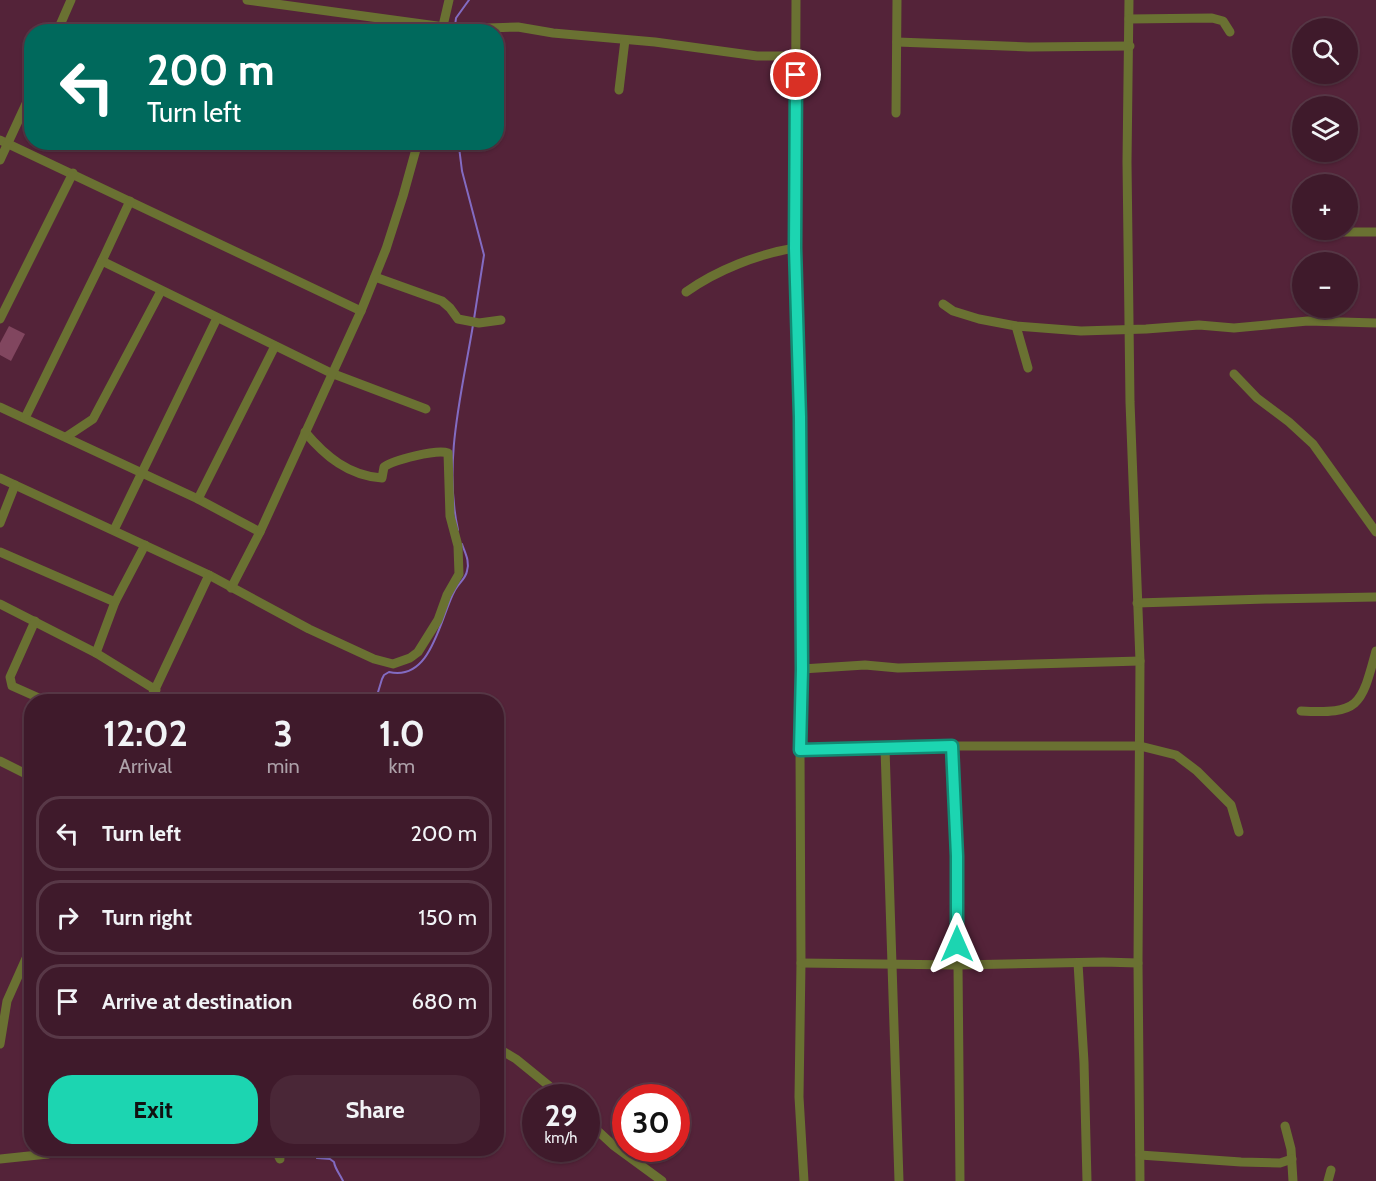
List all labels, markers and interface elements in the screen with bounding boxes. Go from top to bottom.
map controls [1292,18,1358,318]
button: search [1292,18,1358,84]
text: 200 m [147,44,274,96]
icon: left [48,48,126,126]
pin [770,49,821,100]
icon: arrive [779,58,812,91]
text: Turn left [147,96,241,129]
button: layers [1292,96,1358,162]
button: + [1292,174,1358,240]
button: − [1292,252,1358,318]
text: 12:02 [103,711,188,755]
text: 3 [274,711,293,755]
text: 1.0 [379,711,425,755]
text: Arrival [119,754,172,778]
text: min [267,754,300,778]
text: km [389,754,415,778]
icon: left [51,817,84,850]
text: Turn left [102,820,181,847]
text: 200 m [411,820,477,847]
icon: right [51,901,84,934]
text: Turn right [102,904,192,931]
text: 150 m [418,904,477,931]
position arrow [925,912,989,976]
icon: arrive [51,985,84,1018]
text: Arrive at destination [102,988,292,1015]
text: 680 m [412,988,477,1015]
button: Exit [48,1075,258,1144]
button: Share [270,1075,480,1144]
speed limit sign: 30 [612,1084,690,1162]
text: 29 [545,1097,577,1134]
text: km/h [545,1129,577,1147]

